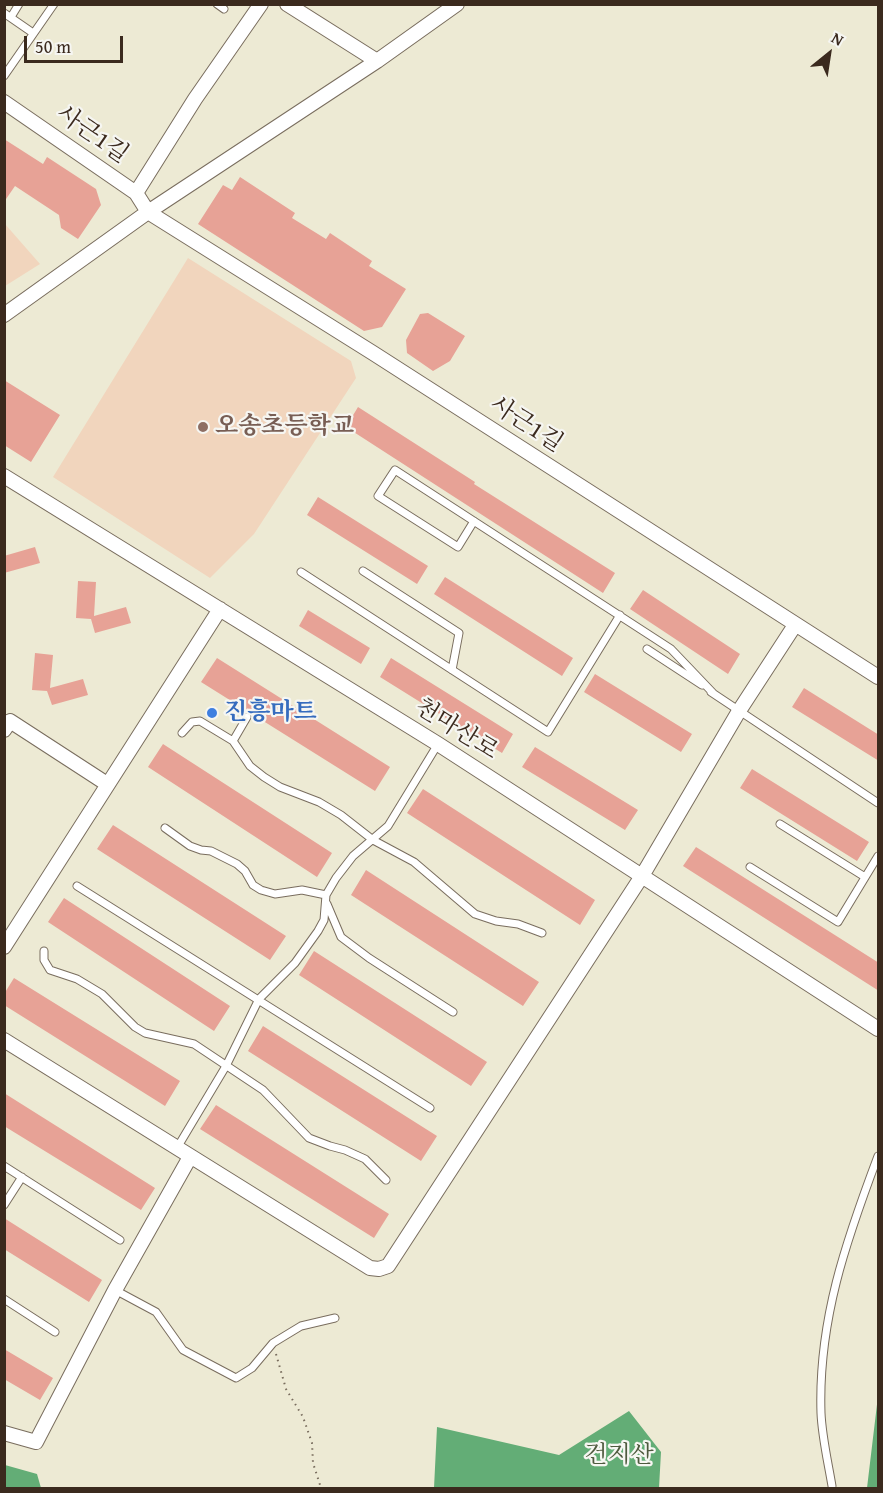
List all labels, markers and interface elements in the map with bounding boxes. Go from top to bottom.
scale bar [27,24,126,62]
north arrow [799,24,859,84]
text: N [827,25,849,51]
text: 50 m [35,33,71,60]
street label: 사근1길 [51,100,133,170]
street label: 사근1길 [484,391,568,459]
place label: 오송초등학교 [215,413,354,441]
marker: 오송초등학교 [196,420,210,434]
street label: 천마산로 [409,693,503,767]
place label: 진흥마트 [224,699,317,727]
marker: 진흥마트 [205,706,219,720]
park label: 건지산 [584,1442,654,1470]

